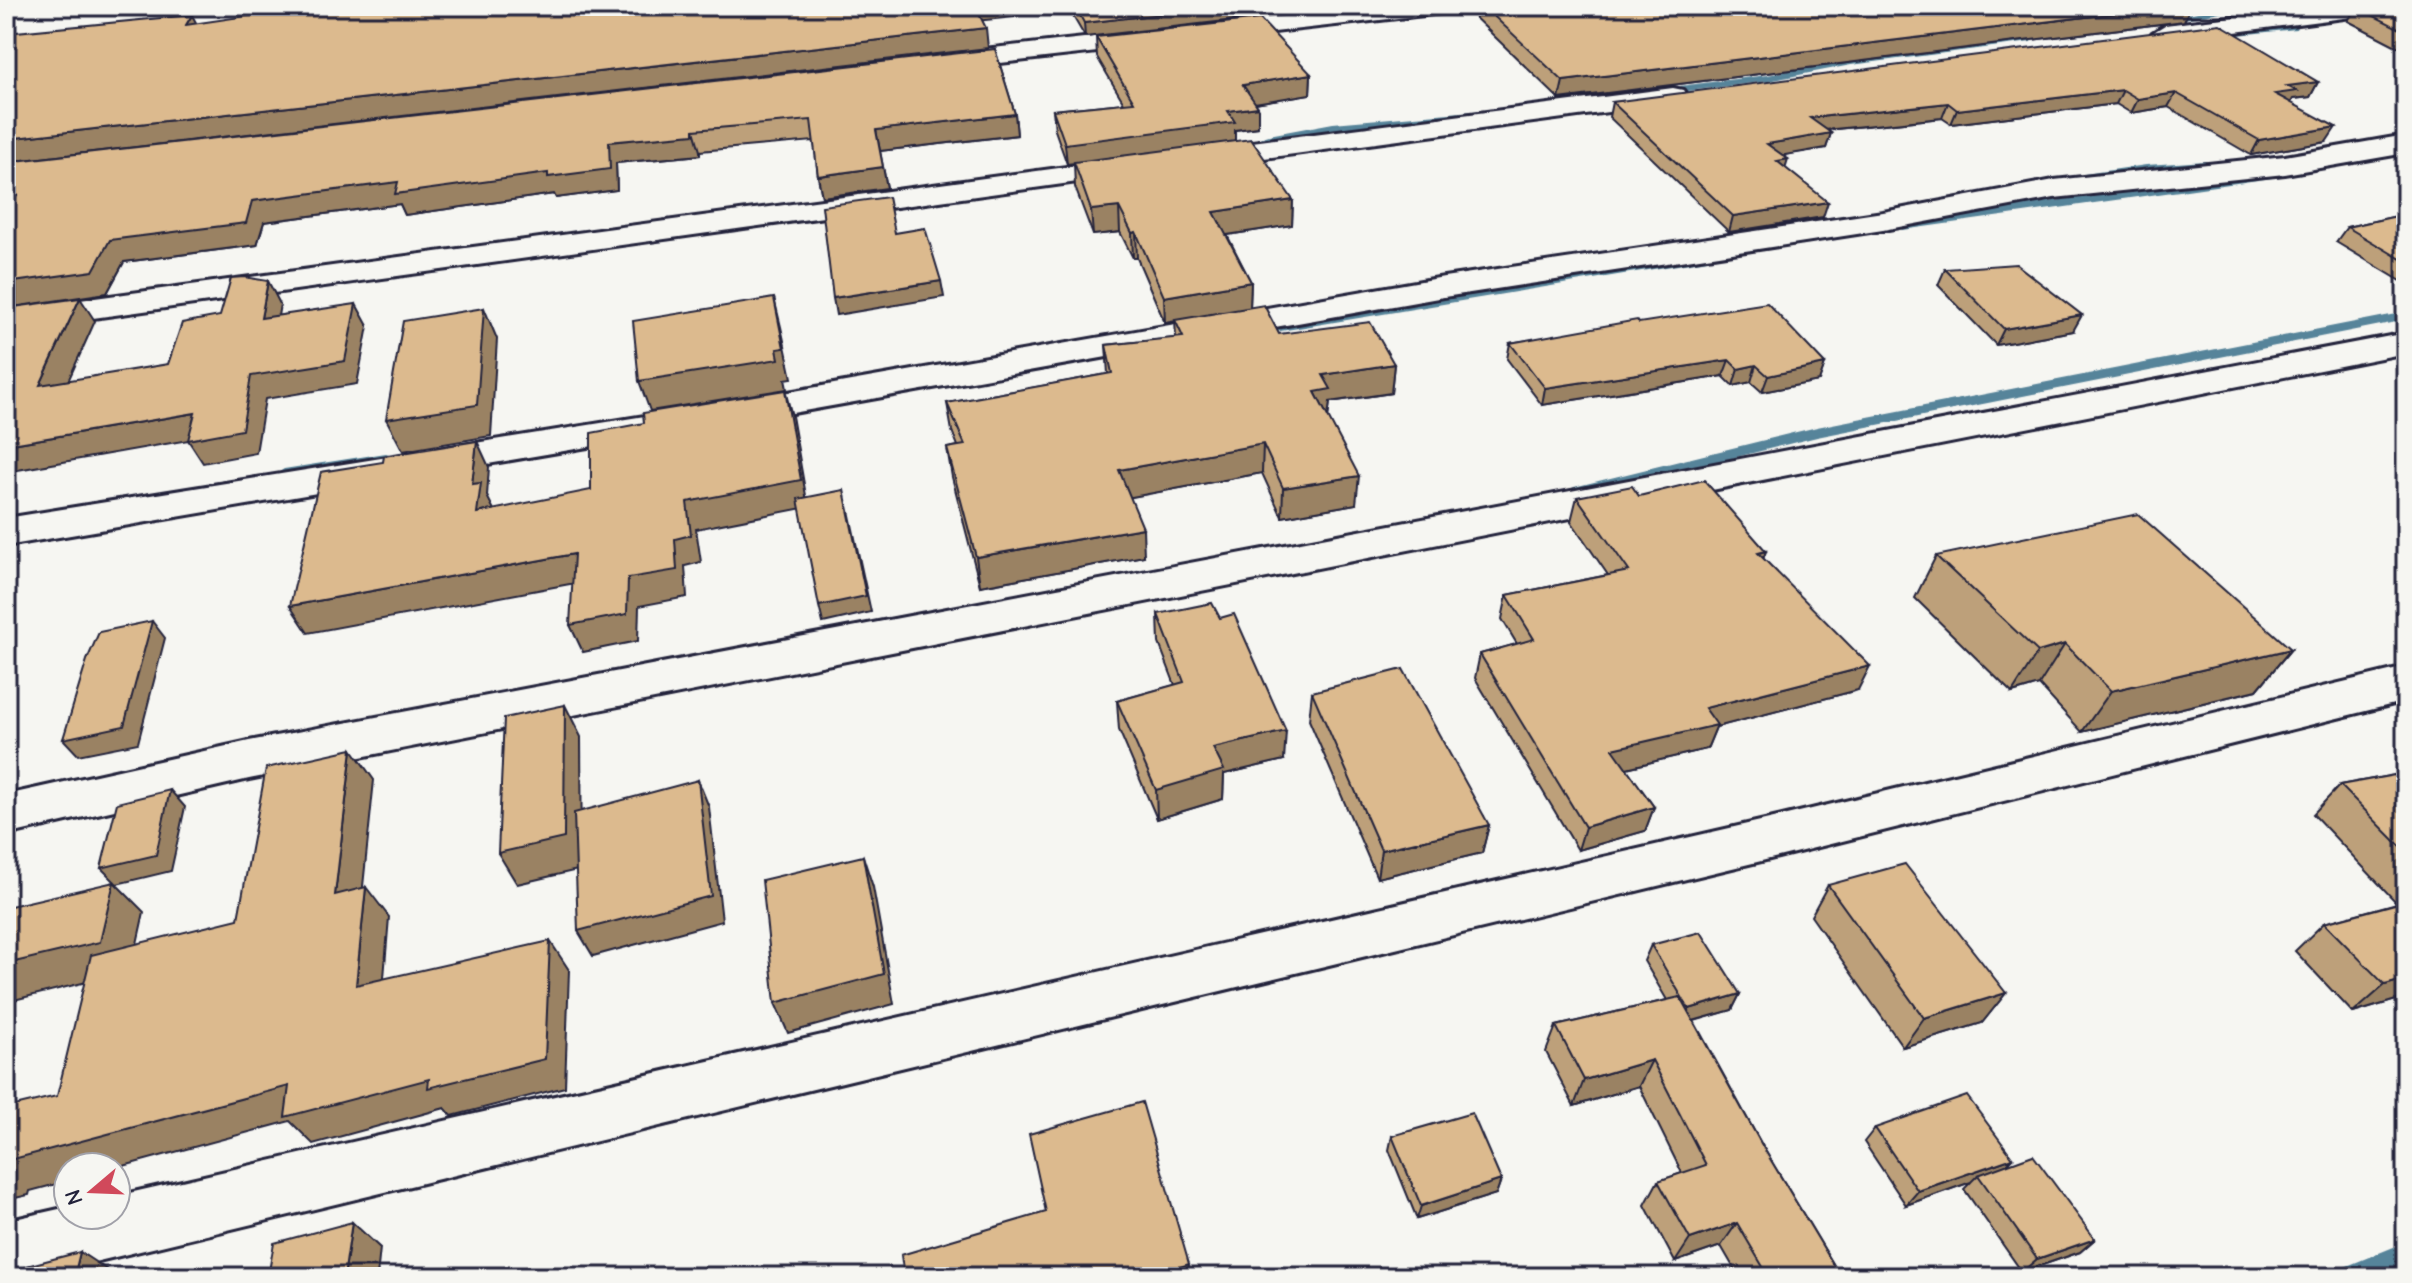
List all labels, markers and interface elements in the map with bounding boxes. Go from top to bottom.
north arrow [52,1151,132,1231]
text: N [59,1186,89,1208]

